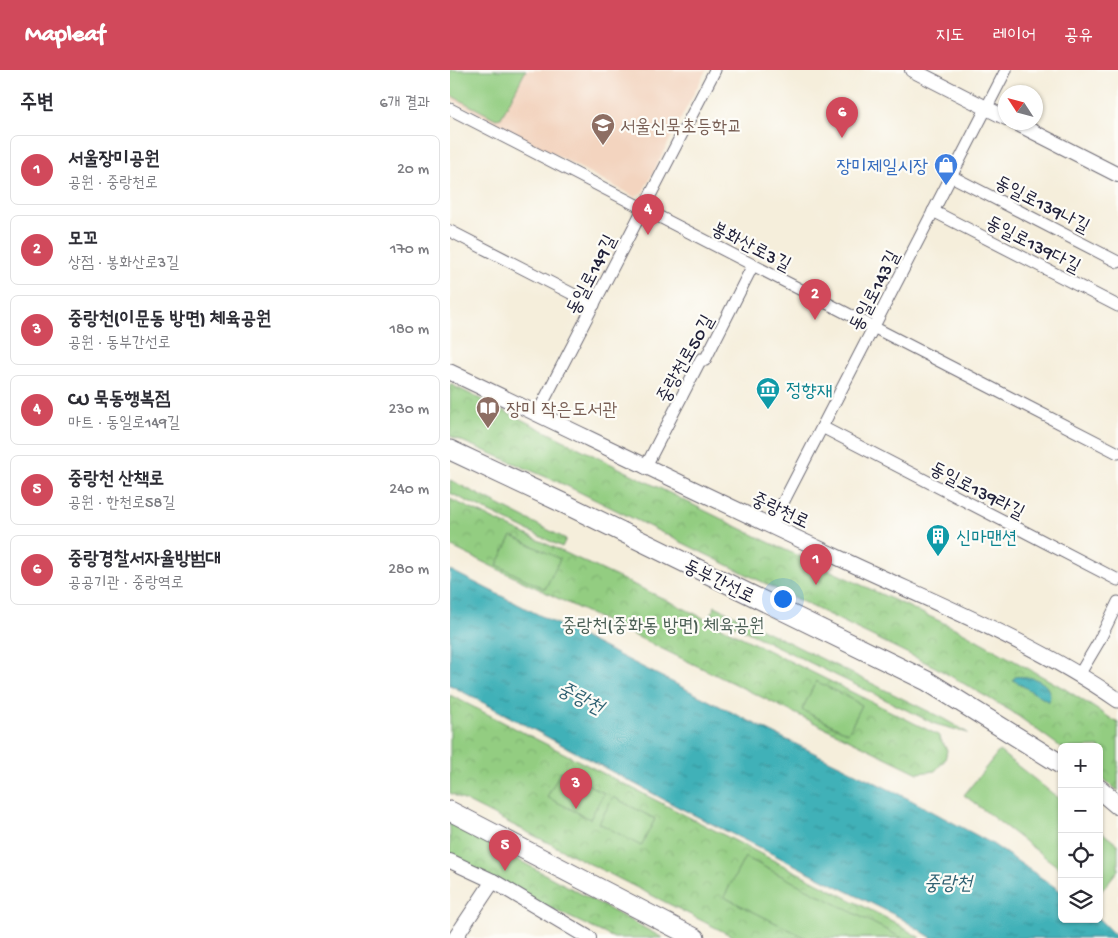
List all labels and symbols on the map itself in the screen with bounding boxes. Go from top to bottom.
north arrow [998,85,1043,130]
pin: 6 [826,97,858,138]
school or university icon: 서울신묵초등학교 [590,112,616,146]
place label: 서울신묵초등학교 [620,117,742,140]
shop icon: 장미제일시장 [933,152,959,186]
place label: 장미제일시장 [836,157,928,180]
street label: 동일로139나길 [990,172,1093,240]
pin: 4 [632,194,664,235]
street label: 동일로139다길 [981,212,1084,280]
street label: 봉화산로3길 [707,218,794,278]
street label: 동일로149길 [563,231,623,320]
street label: 동일로143길 [846,247,906,336]
pin: 2 [799,279,831,320]
street label: 중랑천로50길 [653,312,721,408]
museum icon: 정향재 [755,376,781,410]
place label: 정향재 [786,381,832,404]
library icon: 장미 작은도서관 [475,395,501,429]
place label: 장미 작은도서관 [506,400,618,423]
street label: 동일로139라길 [925,458,1028,526]
street label: 중랑천로 [747,489,812,536]
building icon: 신마맨션 [925,523,951,557]
place label: 신마맨션 [956,528,1017,551]
pin: 1 [800,544,832,585]
street label: 동부간선로 [679,556,758,610]
your location [770,586,796,612]
park label: 중랑천(중화동 방면) 체육공원 [561,616,765,639]
water label: 중랑천 [553,679,608,722]
pin: 3 [560,768,592,809]
pin: 5 [489,830,521,871]
water label: 중랑천 [924,874,974,897]

